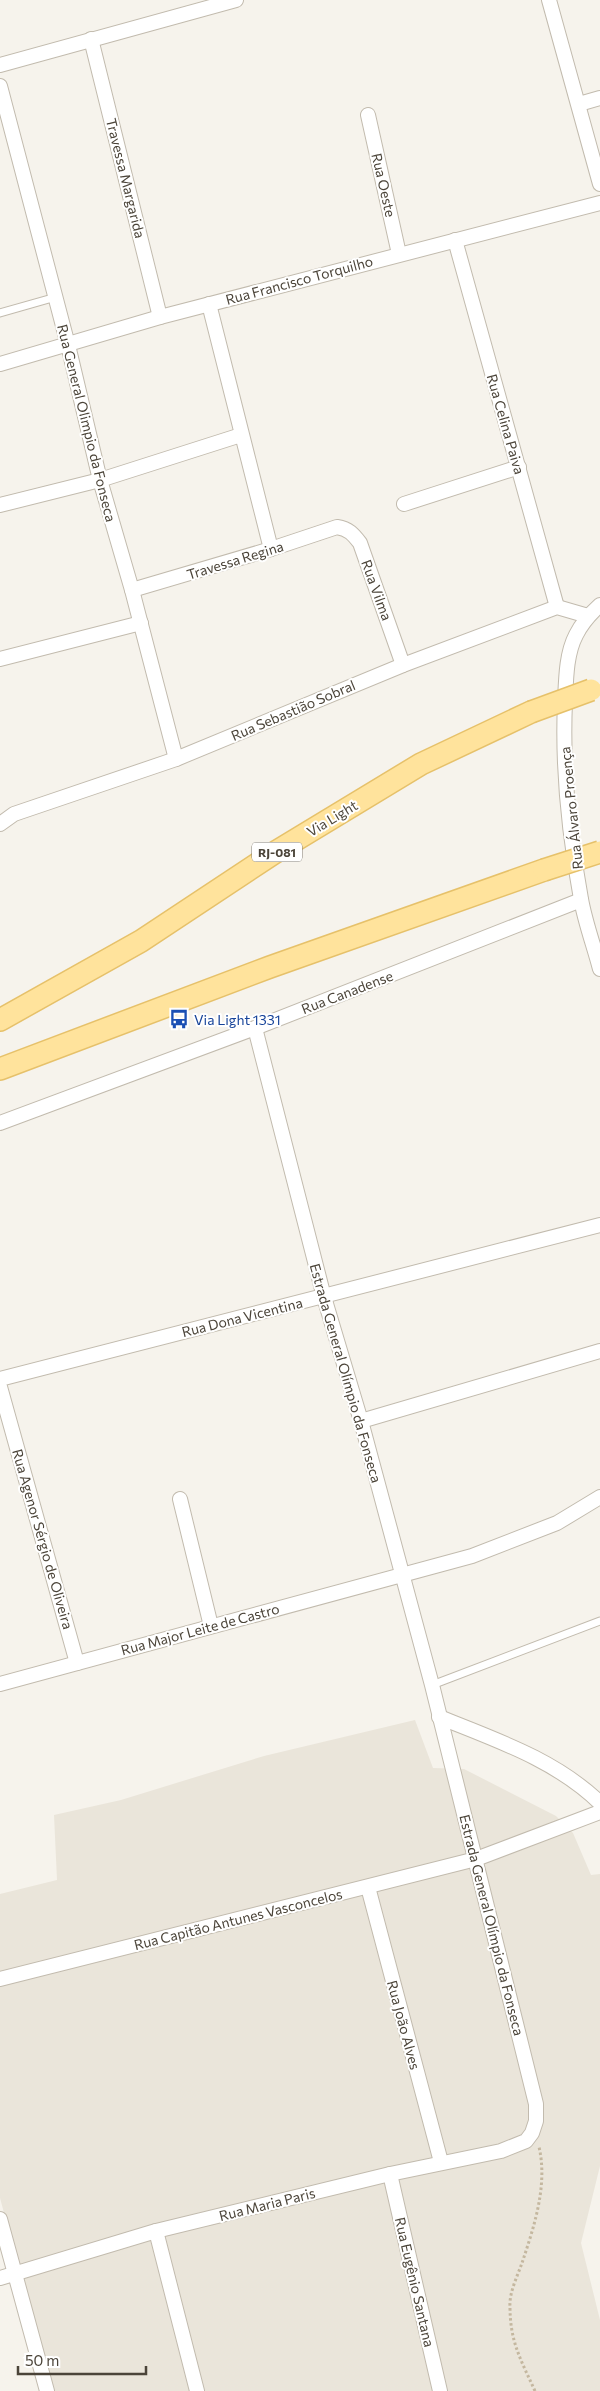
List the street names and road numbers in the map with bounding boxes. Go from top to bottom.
street label: Travessa Margarida [103,116,149,240]
street label: Rua Oeste [368,151,400,219]
street label: Rua Francisco Torquilho [224,252,374,308]
street label: Rua General Olimpio da Fonseca [54,322,120,524]
street label: Rua Celina Paiva [484,372,528,476]
street label: Travessa Regina [185,537,285,583]
street label: Rua Vilma [358,557,396,623]
street label: Rua Sebastião Sobral [228,676,358,744]
street label: Rua Álvaro Proença [556,746,586,870]
street label: Via Light [304,796,361,840]
road number: RJ-081 [252,842,302,862]
street label: Rua Canadense [299,967,395,1017]
street label: Estrada General Olímpio da Fonseca [307,1261,385,1485]
street label: Rua Dona Vicentina [180,1294,304,1340]
street label: Rua Agenor Sérgio de Oliveira [9,1447,77,1631]
street label: Rua Major Leite de Castro [119,1600,281,1658]
street label: Estrada General Olímpio da Fonseca [456,1813,528,2037]
street label: Rua Capitão Antunes Vasconcelos [132,1885,344,1953]
street label: Rua João Alves [384,1978,424,2072]
street label: Rua Maria Paris [217,2184,317,2224]
street label: Rua Eugênio Santana [392,2215,438,2349]

